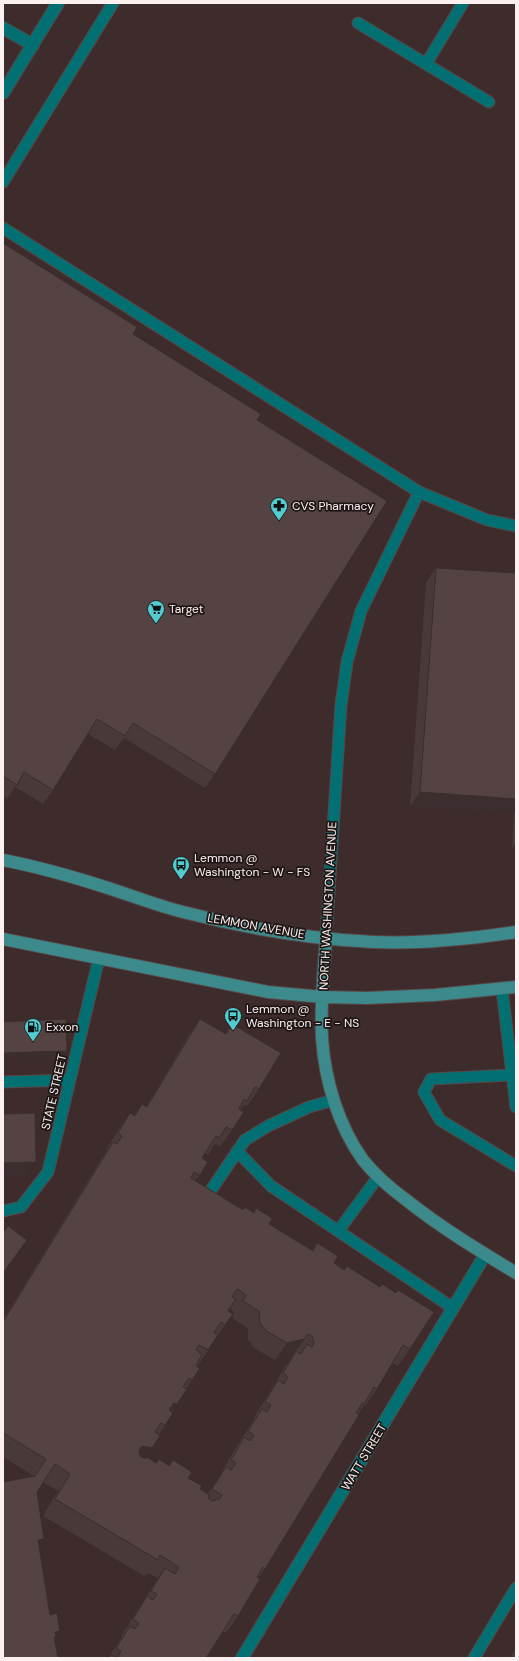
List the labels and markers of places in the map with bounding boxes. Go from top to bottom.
pharmacy icon: CVS Pharmacy [269,496,289,521]
place label: CVS Pharmacy [292,498,374,514]
supermarket icon: Target [146,599,166,624]
place label: Target [169,601,204,617]
place label: Lemmon @ Washington - W - FS [194,850,310,880]
bus stop icon: Lemmon @ Washington - W - FS [171,855,191,880]
place label: Lemmon @ Washington - E - NS [246,1001,359,1031]
bus stop icon: Lemmon @ Washington - E - NS [223,1006,243,1031]
fuel station icon: Exxon [23,1017,43,1042]
place label: Exxon [46,1019,79,1035]

